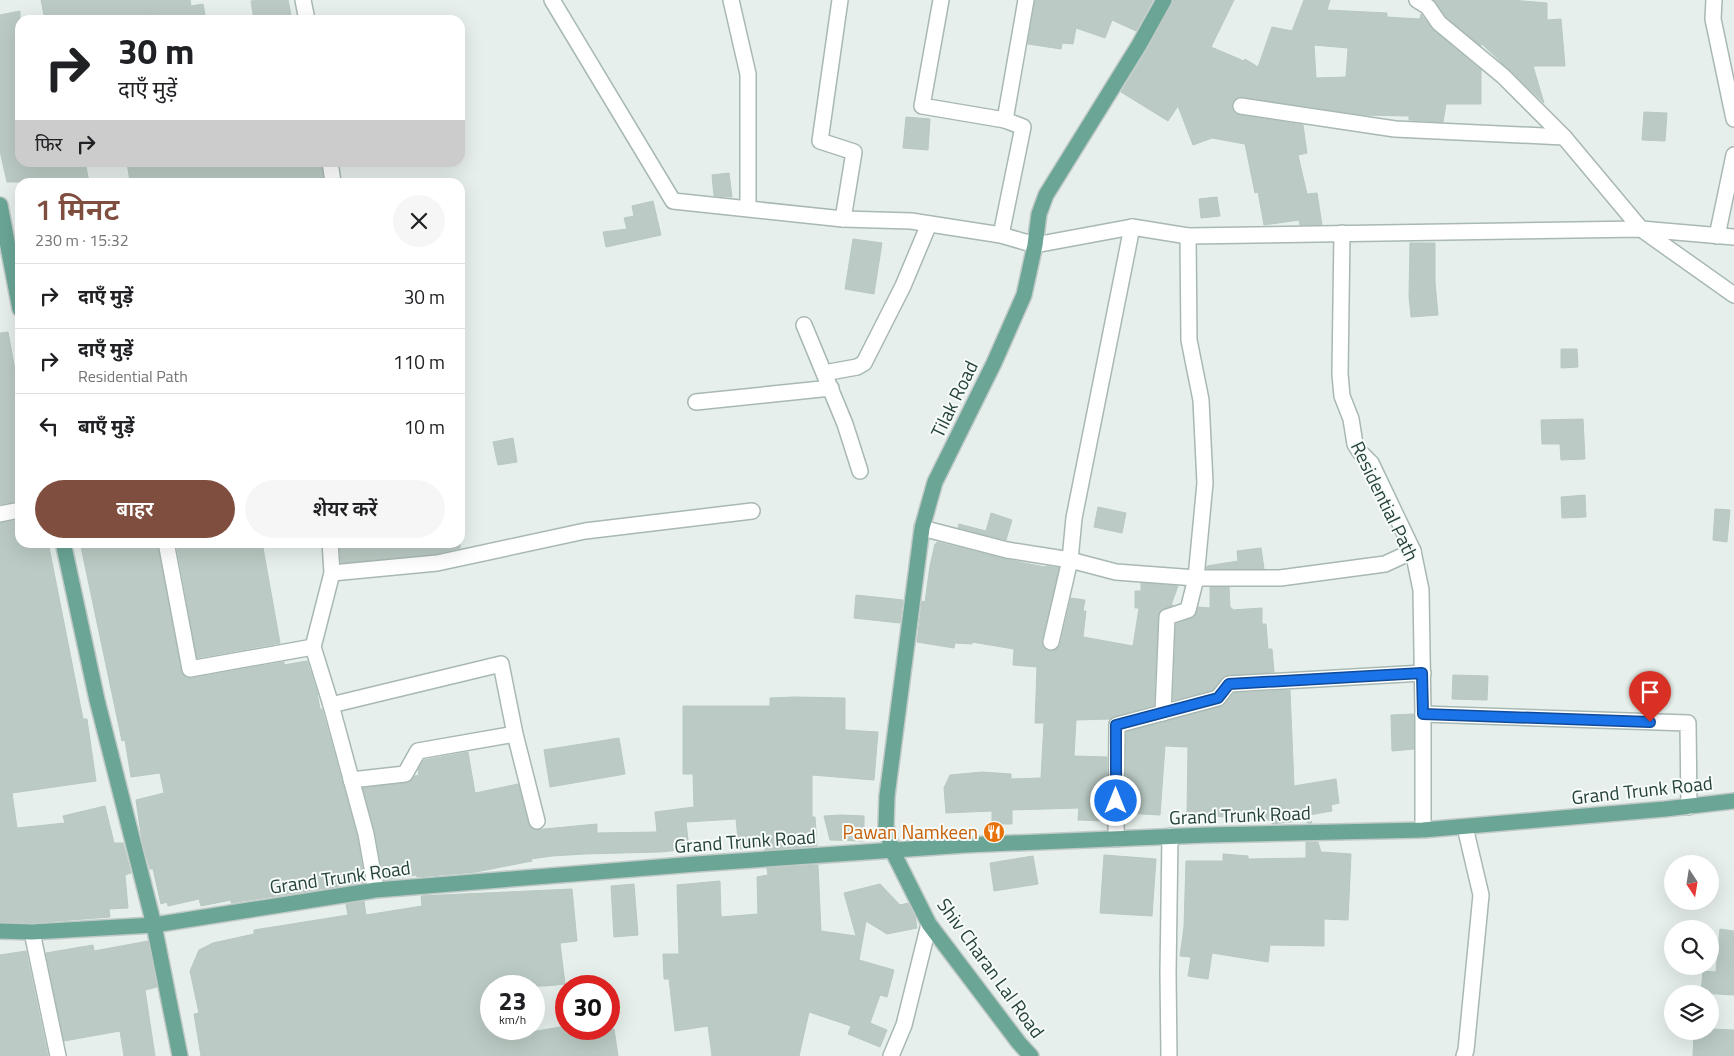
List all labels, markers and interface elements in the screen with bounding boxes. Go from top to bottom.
text: 30 m [118,24,194,78]
icon: right [35,35,100,100]
text: दाएँ मुड़ें [118,72,177,106]
text: फिर [35,129,62,158]
icon: right [72,130,100,158]
text: 1 मिनट [35,186,119,232]
button: close [393,195,445,247]
text: 230 m · 15:32 [35,228,129,252]
text: दाएँ मुड़ें [78,281,133,310]
icon: right [35,282,63,310]
text: 30 m [404,282,445,311]
text: दाएँ मुड़ें [78,334,133,363]
icon: right [35,347,63,375]
text: 110 m [393,347,445,376]
street label: Tilak Road [922,355,985,442]
text: Residential Path [78,364,188,388]
text: बाएँ मुड़ें [78,411,134,440]
icon: left [35,412,63,440]
text: 10 m [404,412,445,441]
street label: Residential Path [1344,436,1427,566]
button: बाहर [35,480,235,538]
button: शेयर करें [245,480,445,538]
pin [1629,671,1671,722]
icon: arrive [1636,678,1664,706]
street label: Grand Trunk Road [1570,768,1714,811]
position arrow [1089,774,1141,826]
street label: Grand Trunk Road [1169,798,1311,831]
place label: Pawan Namkeen [843,817,978,846]
restaurant icon: Pawan Namkeen [982,820,1006,844]
street label: Grand Trunk Road [673,821,817,860]
street label: Grand Trunk Road [268,852,412,901]
north arrow [1664,855,1719,910]
map controls [1664,855,1719,1040]
street label: Shiv Charan Lal Road [931,892,1052,1044]
button: search [1664,920,1719,975]
speed limit sign: 30 [555,975,620,1040]
text: 23 [498,982,527,1020]
button: layers [1664,985,1719,1040]
text: km/h [499,1010,526,1029]

